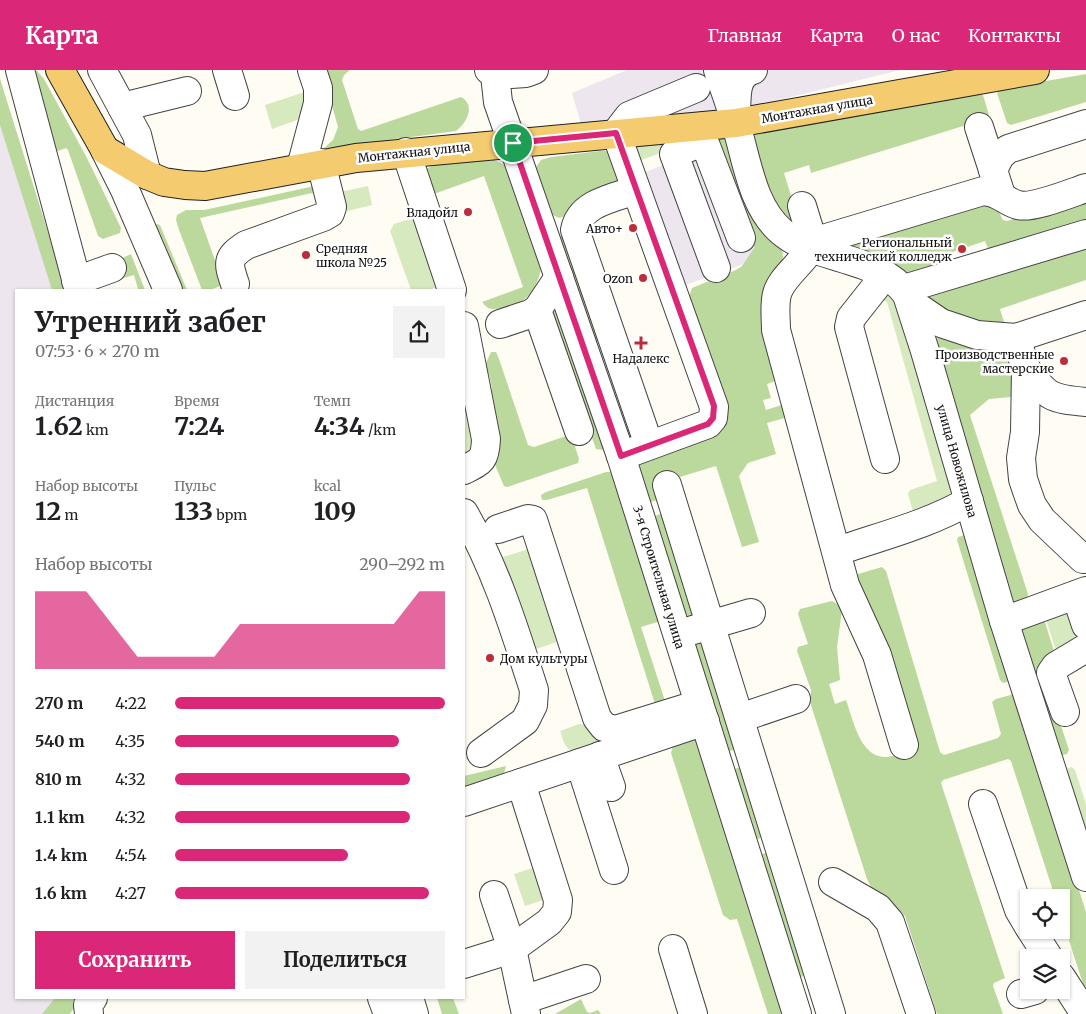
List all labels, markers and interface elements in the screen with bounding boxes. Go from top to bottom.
text: Карта [25,20,99,51]
text: Главная [707,24,782,47]
text: Карта [810,24,864,47]
text: О нас [892,24,940,47]
text: Контакты [968,24,1061,47]
street label: Монтажная улица [760,92,874,126]
pin [492,122,534,164]
icon: arrive [499,129,527,157]
street label: Монтажная улица [357,139,472,165]
place label: Владойл [406,205,458,220]
marker: Владойл [462,206,474,218]
place label: Авто+ [585,221,623,236]
marker: Авто+ [627,222,639,234]
place label: Региональный технический колледж [815,235,952,264]
place label: Средняя школа №25 [316,241,387,270]
marker: Региональный технический колледж [956,243,968,255]
marker: Средняя школа №25 [300,249,312,261]
place label: Ozon [603,271,633,286]
marker: Ozon [637,272,649,284]
text: Утренний забег [35,304,266,340]
button: share [393,306,445,358]
marker: Надалекс [635,337,647,349]
text: 07:53 · 6 × 270 m [35,341,160,361]
place label: Производственные мастерские [935,347,1054,376]
place label: Надалекс [613,351,669,366]
marker: Производственные мастерские [1058,355,1070,367]
text: Дистанция [35,392,114,410]
text: Время [174,392,220,410]
text: Темп [314,392,351,410]
street label: улица Новожилова [934,403,980,520]
text: 1.62 [35,410,83,442]
text: 7:24 [174,410,224,442]
text: 4:34 [314,410,365,442]
text: km [83,421,109,439]
text: /km [365,421,396,439]
text: Набор высоты [35,477,138,495]
text: Пульс [174,477,216,495]
text: kcal [314,477,341,495]
text: 12 [35,495,61,527]
text: 133 [174,495,213,527]
text: 109 [314,495,356,527]
street label: 3-я Строительная улица [630,504,688,651]
text: m [61,506,78,524]
text: bpm [213,506,247,524]
text: Набор высоты [35,554,153,574]
text: 290–292 m [359,554,445,574]
place label: Дом культуры [500,651,588,666]
marker: Дом культуры [484,652,496,664]
text: 270 m [35,693,83,713]
text: 4:22 [115,693,146,713]
text: 540 m [35,731,85,751]
text: 4:35 [115,731,145,751]
text: 810 m [35,769,82,789]
text: 4:32 [115,769,146,789]
text: 1.1 km [35,807,85,827]
text: 4:32 [115,807,146,827]
text: 1.4 km [35,845,87,865]
text: 4:54 [115,845,147,865]
text: 1.6 km [35,883,87,903]
text: 4:27 [115,883,146,903]
map controls [1020,889,1070,999]
button: locate [1020,889,1070,939]
button: Сохранить [35,931,235,989]
button: Поделиться [245,931,445,989]
button: layers [1020,949,1070,999]

